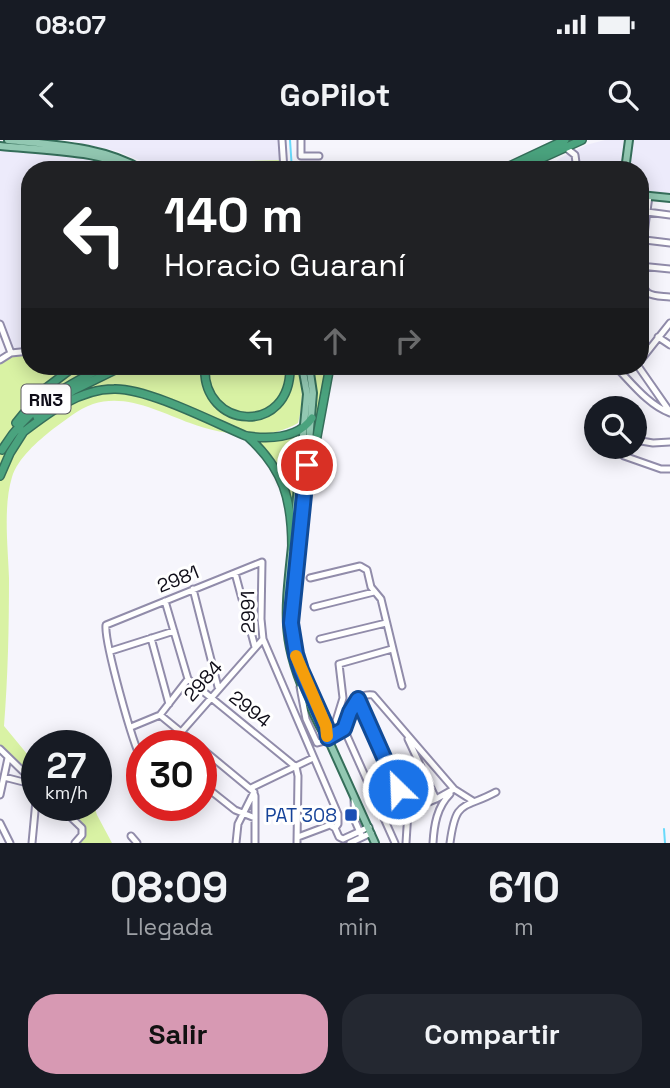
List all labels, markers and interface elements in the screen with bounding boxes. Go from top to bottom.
text: 08:07 [35,8,106,42]
text: GoPilot [280,75,390,115]
icon: back [28,76,66,114]
icon: search [604,76,642,114]
text: 140 m [164,184,303,246]
icon: left [49,189,140,280]
text: Horacio Guaraní [164,245,406,285]
icon: left [243,322,281,360]
icon: ahead [316,322,354,360]
icon: right [389,322,427,360]
road number: RN3 [22,384,70,414]
map controls [584,396,647,459]
button: search [584,396,647,459]
pin [277,435,337,495]
icon: arrive [288,446,326,484]
street label: 2981 [153,559,203,599]
street label: 2991 [235,590,261,634]
street label: 2984 [178,655,228,707]
street label: 2994 [224,685,276,733]
speed limit sign: 30 [126,730,217,821]
text: 27 [47,744,86,788]
position arrow [361,752,435,826]
text: km/h [45,781,88,804]
place label: PAT 308 [265,803,337,828]
marker: PAT 308 [343,807,359,823]
text: 08:09 [110,861,228,914]
text: 2 [346,861,371,914]
text: 610 [488,861,560,914]
text: Llegada [125,912,213,942]
text: min [338,912,378,942]
text: m [514,912,534,942]
button: Salir [28,994,328,1074]
button: Compartir [342,994,642,1074]

